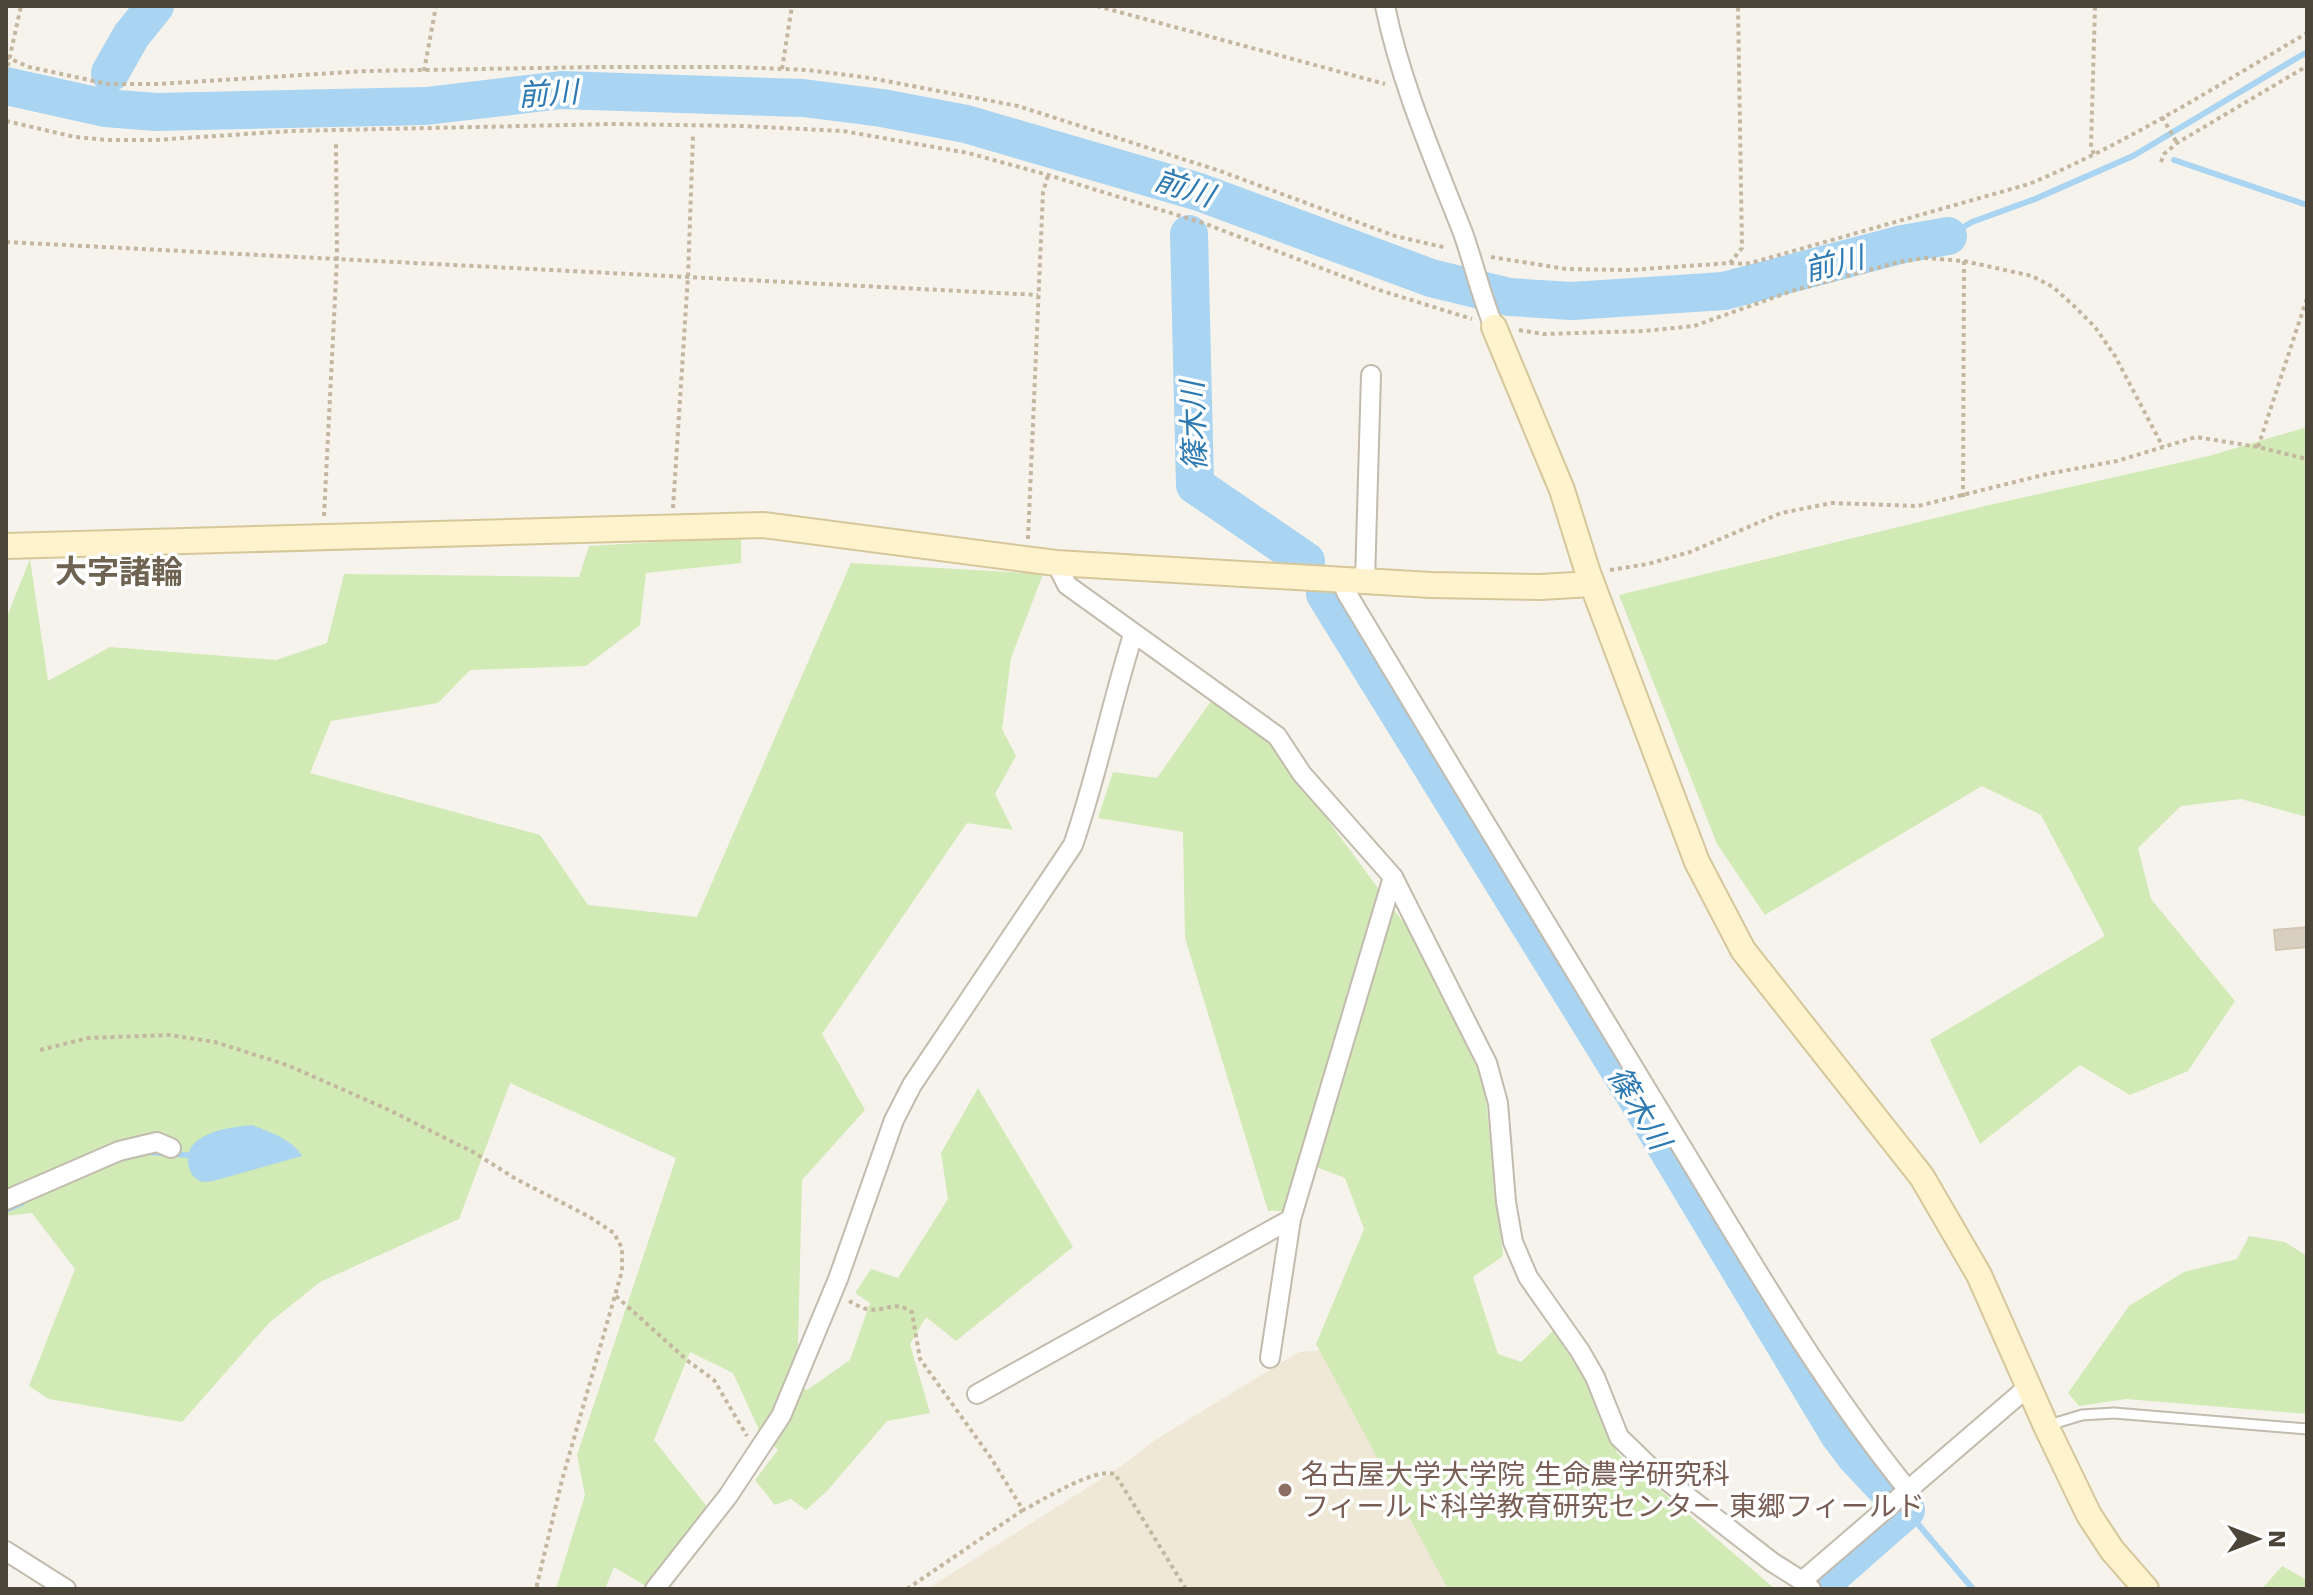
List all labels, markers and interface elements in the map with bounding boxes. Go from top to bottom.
water label: 前川 [517,74,582,113]
water label: 前川 [1150,162,1221,214]
water label: 前川 [1801,239,1870,288]
water label: 篠木川 [1174,377,1213,472]
district label: 大字諸輪 [55,553,183,591]
water label: 篠木川 [1601,1060,1679,1158]
place label: 名古屋大学大学院 生命農学研究科 フィールド科学教育研究センター 東郷フィールド [1301,1458,1925,1523]
marker: 名古屋大学大学院 生命農学研究科 フィールド科学教育研究センター 東郷フィールド [1276,1481,1294,1499]
north arrow [2217,1499,2297,1579]
text: N [2264,1530,2289,1548]

